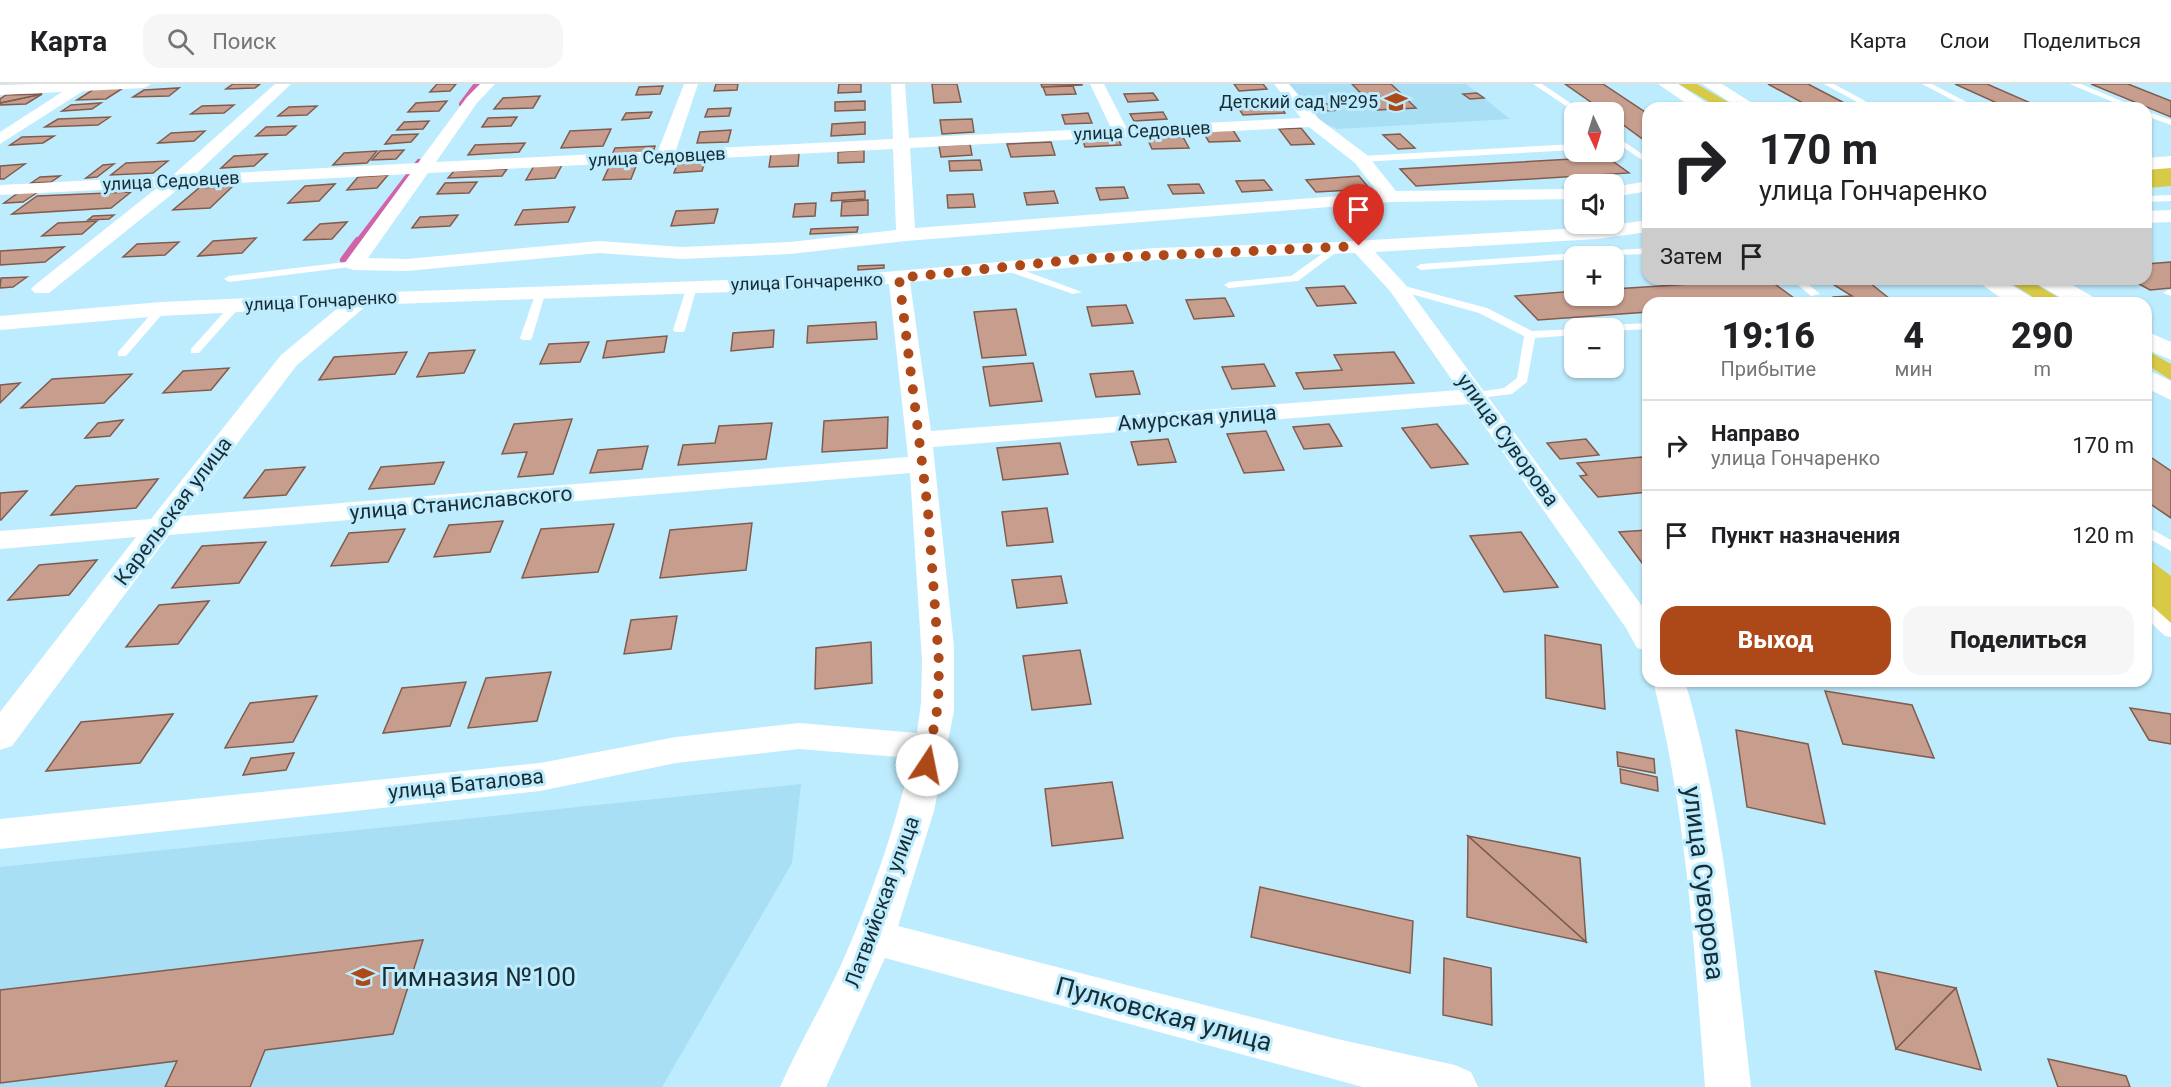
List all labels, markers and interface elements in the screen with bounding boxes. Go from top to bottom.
search box [143,14,563,68]
text: Карта [30,25,107,58]
icon: search [164,25,197,58]
text: Поиск [212,29,277,54]
text: Карта [1850,29,1907,53]
text: Слои [1940,29,1990,53]
text: Поделиться [2023,29,2141,53]
school or university icon: Детский сад №295 [1383,89,1409,115]
place label: Детский сад №295 [1219,91,1378,112]
north arrow [1564,102,1624,162]
map controls [1564,102,1624,378]
street label: улица Седовцев [1073,116,1211,145]
text: 170 m [1759,125,1878,174]
icon: right [1660,126,1738,204]
street label: улица Седовцев [588,142,726,171]
street label: улица Седовцев [102,166,240,195]
button: sound [1564,174,1624,234]
text: улица Гончаренко [1759,175,1987,207]
pin [1333,184,1384,246]
icon: arrive [1342,193,1375,226]
icon: arrive [1735,240,1768,273]
text: Затем [1660,244,1723,269]
button: + [1564,246,1624,306]
street label: улица Гончаренко [731,268,883,295]
street label: улица Гончаренко [244,286,398,315]
text: 19:16 [1722,315,1815,357]
text: 4 [1903,315,1924,357]
text: 290 [2011,315,2073,357]
button: − [1564,318,1624,378]
text: Прибытие [1721,357,1816,381]
text: мин [1895,357,1933,381]
text: m [2033,357,2051,381]
street label: улица Суворова [1452,369,1564,511]
street label: Амурская улица [1117,400,1277,436]
text: Направо [1711,421,1800,446]
icon: right [1660,429,1693,462]
street label: Карельская улица [109,432,237,590]
text: 170 m [2072,433,2134,458]
text: улица Гончаренко [1711,446,1880,470]
street label: улица Станиславского [349,481,573,525]
icon: arrive [1660,519,1693,552]
text: Пункт назначения [1711,523,1900,548]
text: 120 m [2072,523,2134,548]
button: Выход [1660,606,1891,675]
button: Поделиться [1903,606,2134,675]
position arrow [895,733,959,797]
street label: улица Баталова [387,764,545,804]
street label: улица Суворова [1677,784,1731,982]
street label: Латвийская улица [840,813,924,991]
place label: Гимназия №100 [381,962,576,992]
school or university icon: Гимназия №100 [350,964,376,990]
street label: Пулковская улица [1053,971,1275,1057]

